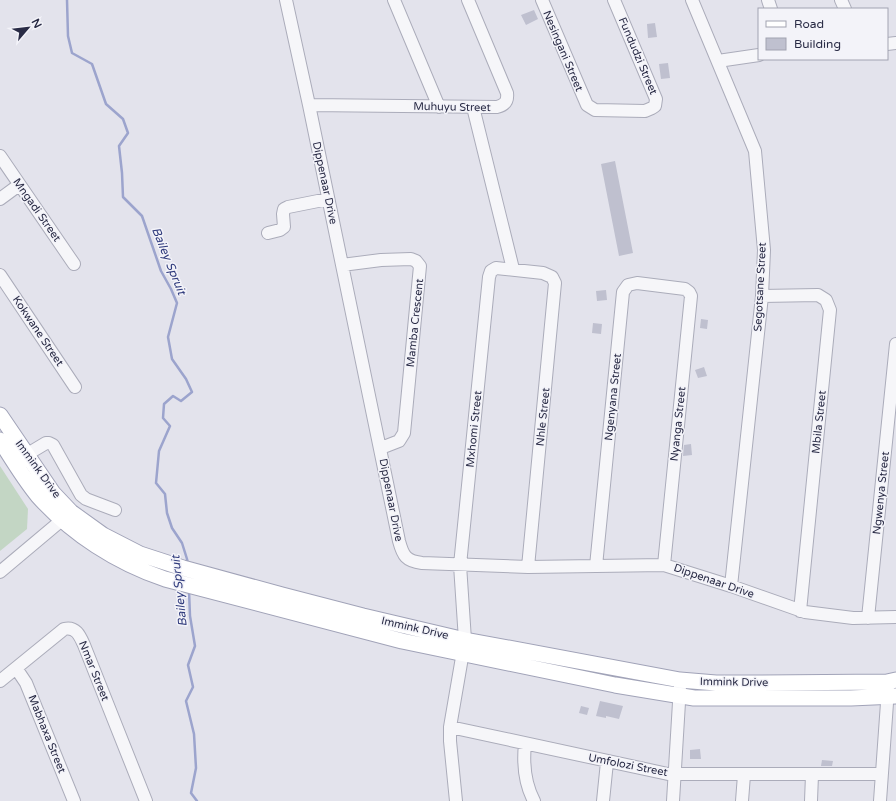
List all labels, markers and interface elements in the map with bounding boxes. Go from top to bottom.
north arrow [8,8,48,48]
legend [758,8,888,60]
street label: Nesingani Street [540,9,586,93]
street label: Fundudzi Street [616,15,660,97]
text: N [29,17,44,30]
text: Road [794,17,824,31]
text: Building [794,37,841,51]
street label: Muhuyu Street [413,100,491,114]
street label: Dippenaar Drive [310,140,340,226]
street label: Mngadi Street [10,176,64,244]
water label: Bailey Spruit [149,225,189,298]
street label: Segotsane Street [751,242,769,332]
street label: Mamba Crescent [404,278,426,368]
street label: Kokwane Street [10,293,66,369]
street label: Ngenyana Street [602,353,624,441]
street label: Nyanga Street [668,386,688,462]
street label: Nhle Street [533,387,553,447]
street label: Mxhomi Street [464,390,484,468]
street label: Mbila Street [809,390,829,454]
street label: Immink Drive [13,437,63,501]
street label: Ngwenya Street [870,451,892,535]
street label: Dippenaar Drive [377,457,405,543]
water label: Bailey Spruit [168,553,190,627]
street label: Dippenaar Drive [672,561,756,601]
street label: Immink Drive [380,614,450,642]
street label: Nmar Street [76,639,112,703]
street label: Immink Drive [700,675,768,689]
street label: Mabhaxa Street [25,693,69,775]
street label: Umfolozi Street [587,751,669,779]

